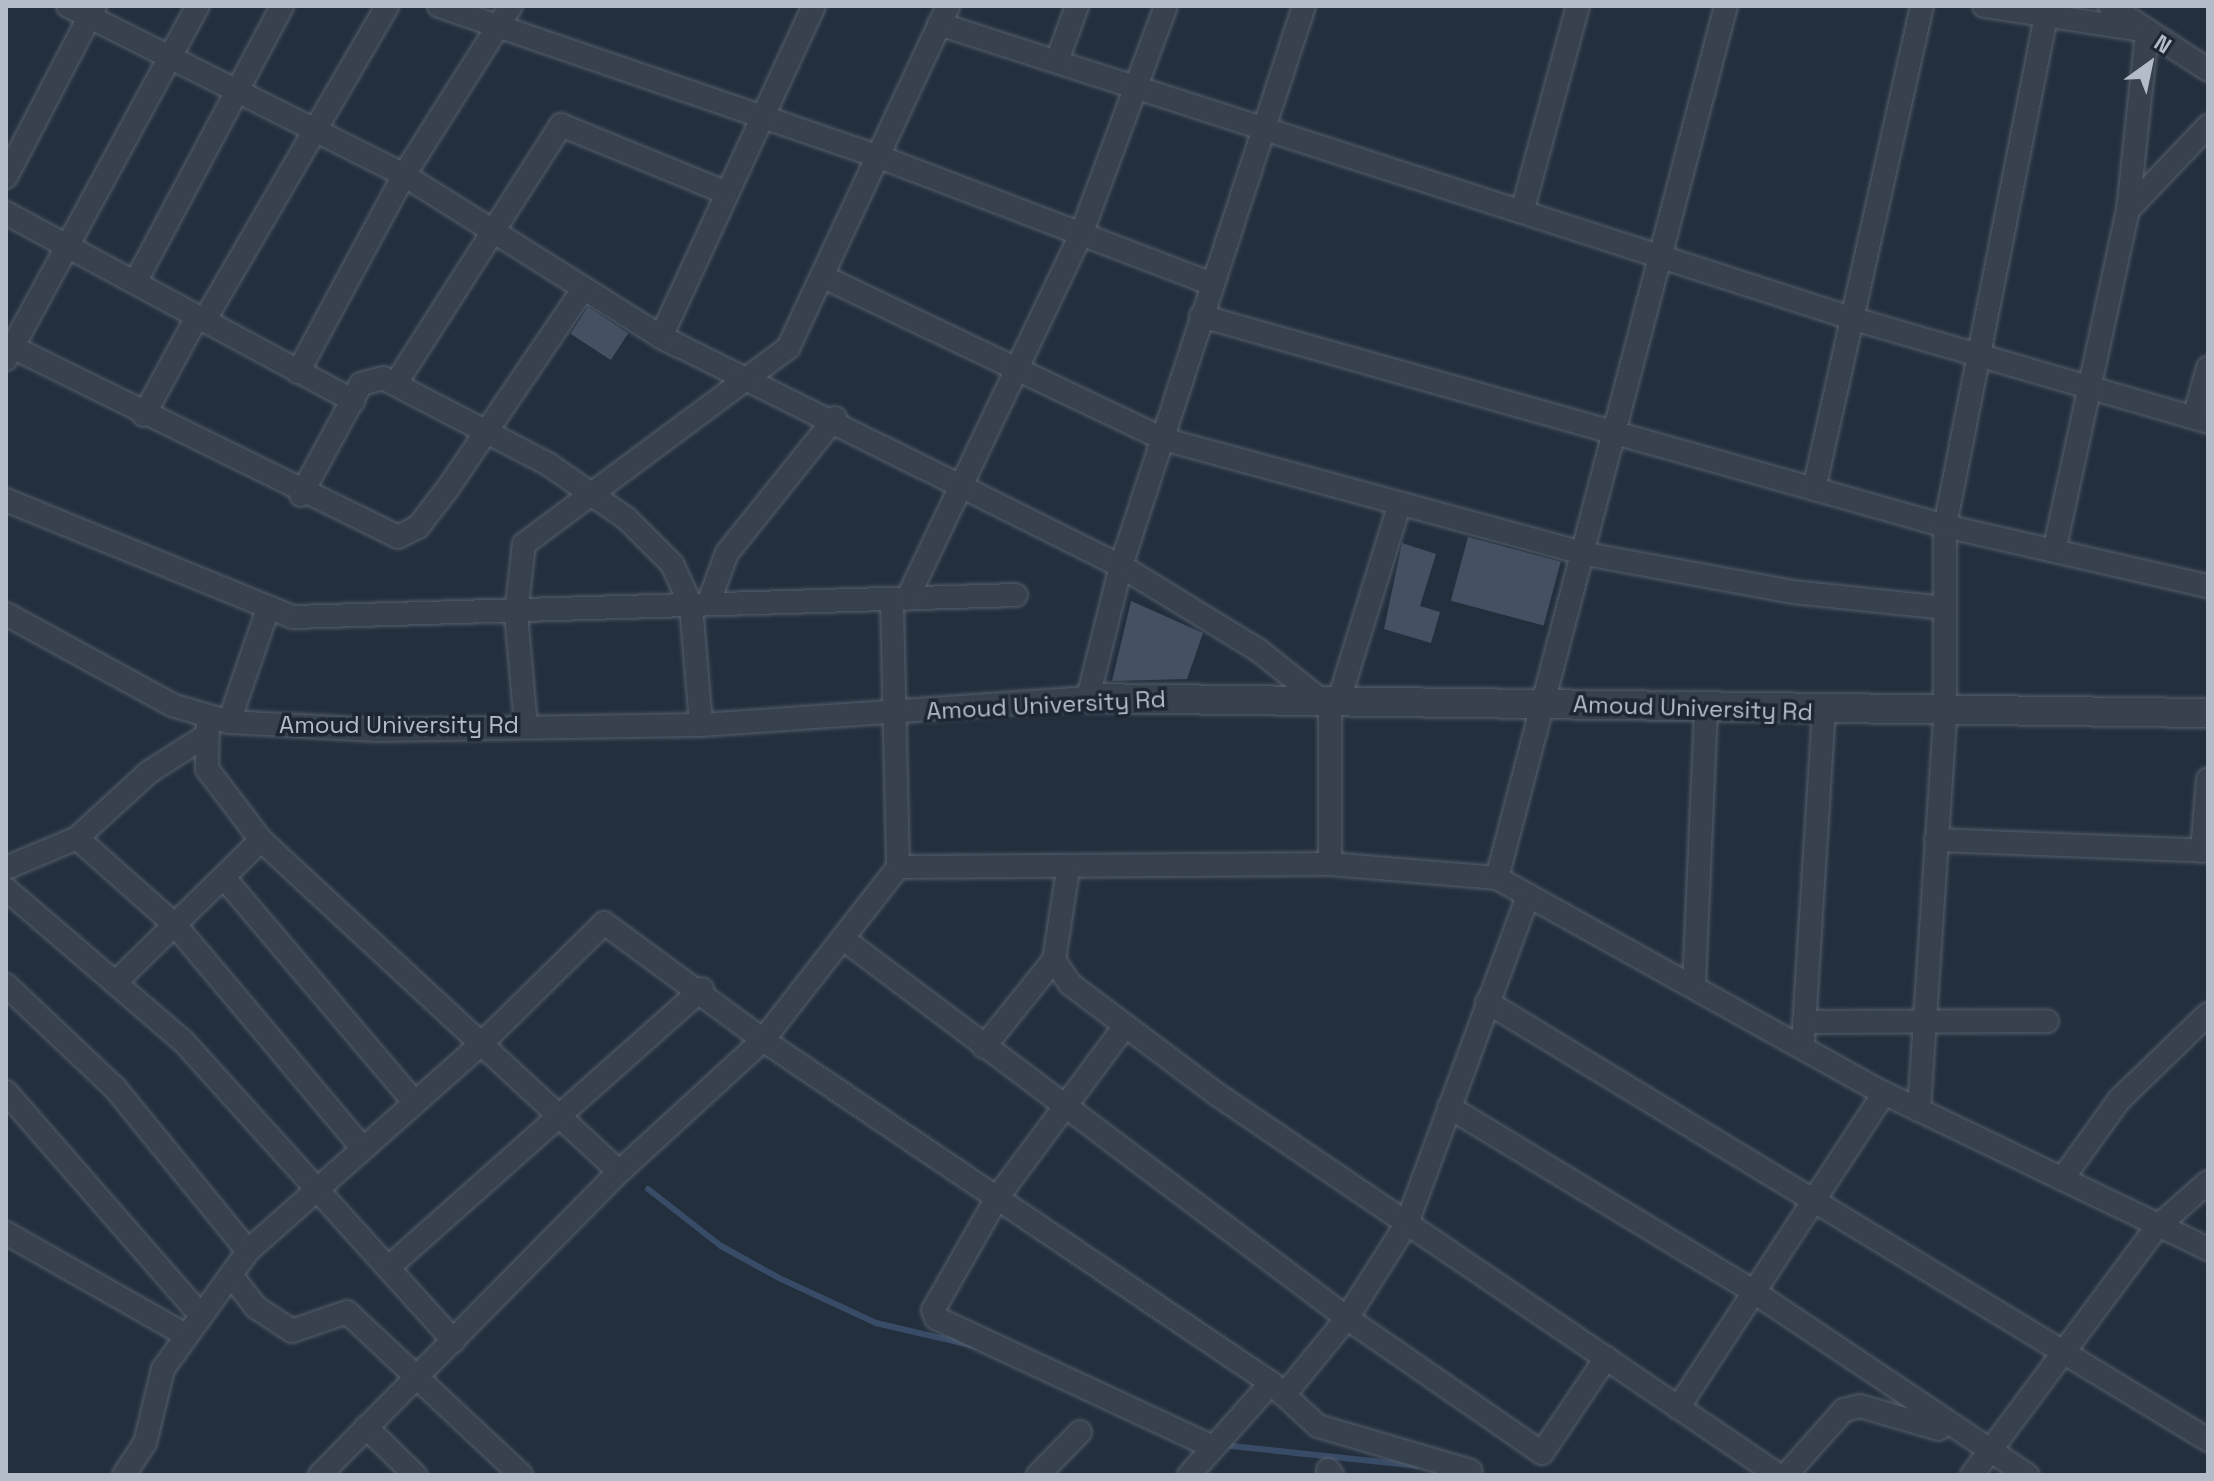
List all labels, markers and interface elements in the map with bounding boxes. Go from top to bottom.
north arrow [2110,24,2190,104]
text: N [2149,28,2177,60]
street label: Amoud University Rd [925,684,1167,726]
street label: Amoud University Rd [1573,689,1813,727]
street label: Amoud University Rd [279,711,519,739]

